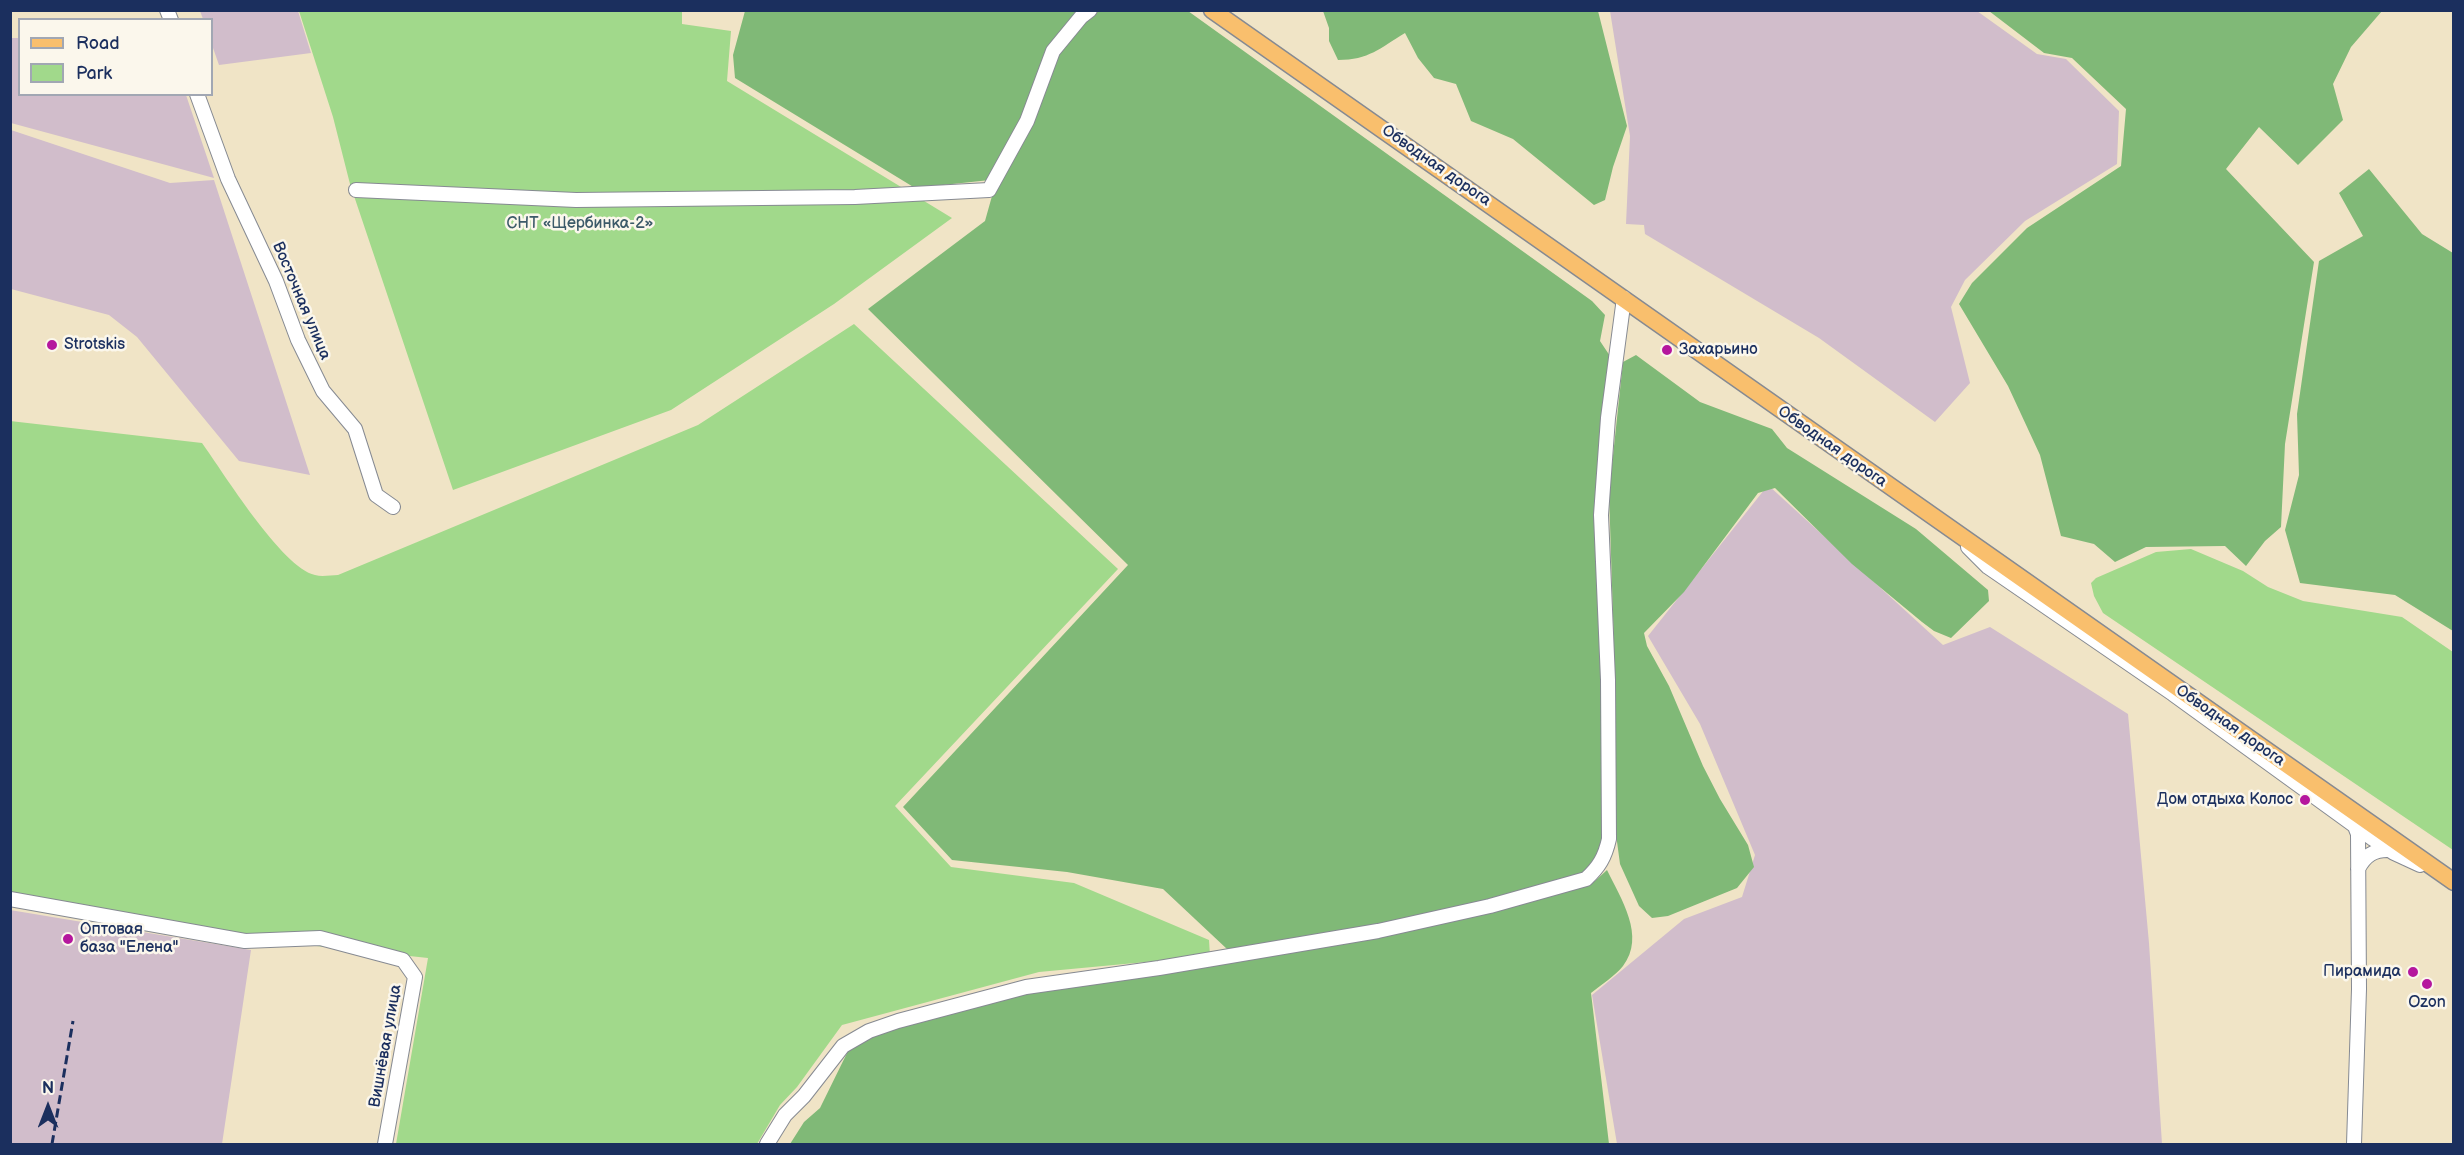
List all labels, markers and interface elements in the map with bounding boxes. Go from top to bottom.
legend [18,18,213,96]
text: Road [76,33,120,54]
text: Park [76,63,112,84]
street label: Обводная дорога [1378,121,1494,211]
park label: СНТ «Щербинка-2» [507,214,653,234]
street label: Восточная улица [268,239,334,363]
place label: Strotskis [64,335,125,355]
marker: Strotskis [45,338,59,352]
place label: Захарьино [1679,340,1758,360]
marker: Захарьино [1660,343,1674,357]
street label: Обводная дорога [1774,402,1890,492]
street label: Обводная дорога [2172,681,2288,771]
place label: Дом отдыха Колос [2157,790,2293,810]
marker: Дом отдыха Колос [2298,793,2312,807]
place label: Оптовая база "Елена" [80,920,179,958]
marker: Оптовая база "Елена" [61,932,75,946]
place label: Пирамида [2323,962,2401,982]
marker: Пирамида [2406,965,2420,979]
marker: Ozon [2420,977,2434,991]
street label: Вишнёвая улица [366,983,406,1109]
place label: Ozon [2408,993,2446,1013]
north arrow [18,1077,78,1137]
text: N [42,1079,54,1098]

